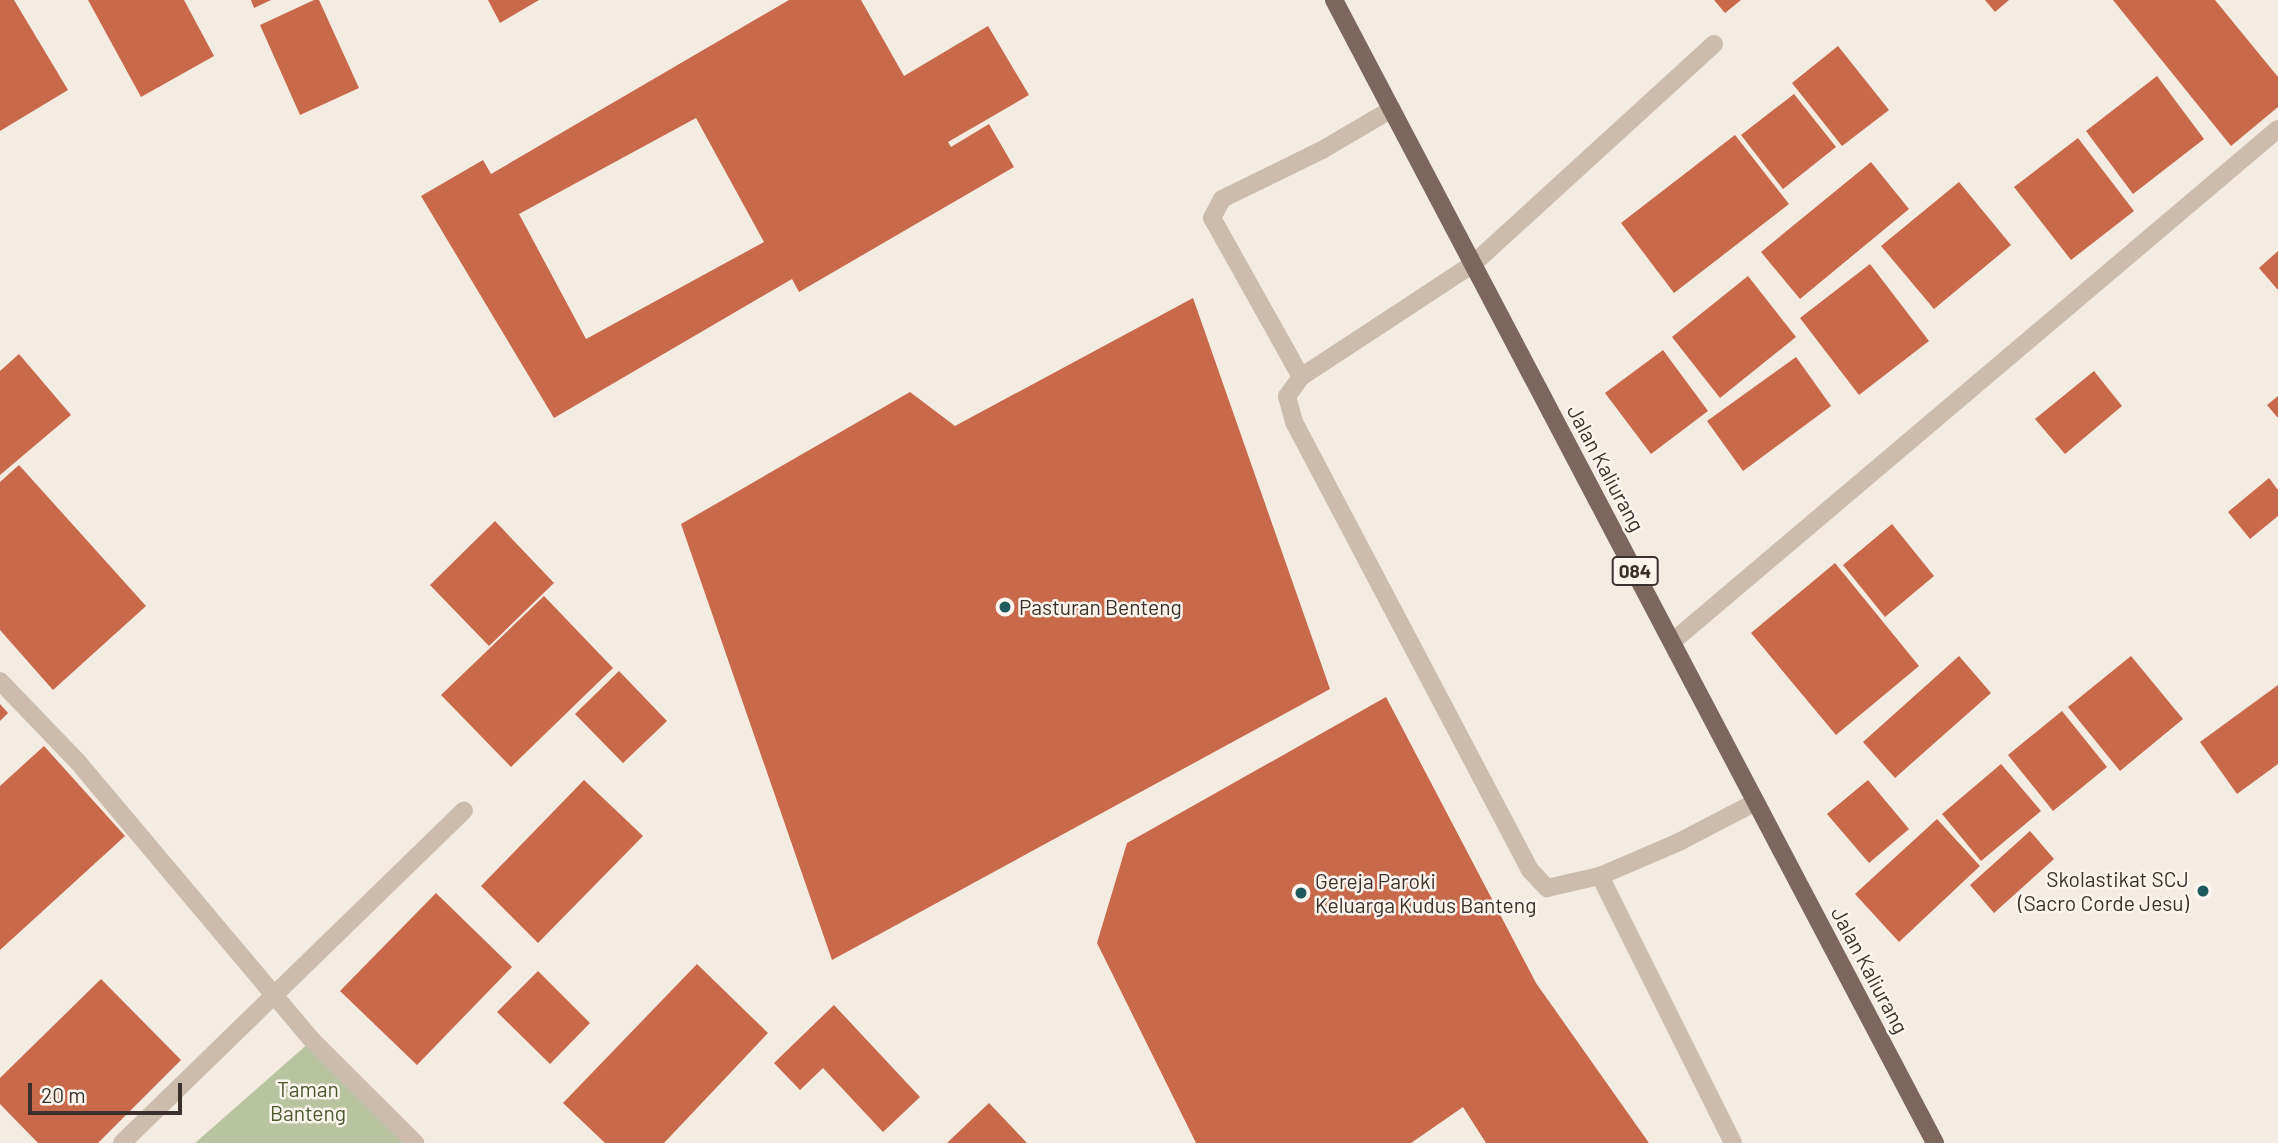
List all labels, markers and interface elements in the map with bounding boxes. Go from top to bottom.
street label: Jalan Kaliurang [1562,400,1650,536]
road number: 084 [1610,556,1660,586]
place label: Pasturan Benteng [1019,594,1182,620]
marker: Pasturan Benteng [997,599,1013,615]
place label: Skolastikat SCJ (Sacro Corde Jesu) [2018,866,2189,916]
place label: Gereja Paroki Keluarga Kudus Banteng [1315,868,1536,918]
marker: Skolastikat SCJ (Sacro Corde Jesu) [2195,883,2211,899]
marker: Gereja Paroki Keluarga Kudus Banteng [1293,885,1309,901]
street label: Jalan Kaliurang [1826,902,1914,1038]
scale bar [32,1070,186,1114]
park label: Taman Banteng [270,1076,346,1126]
text: 20 m [41,1082,86,1107]

